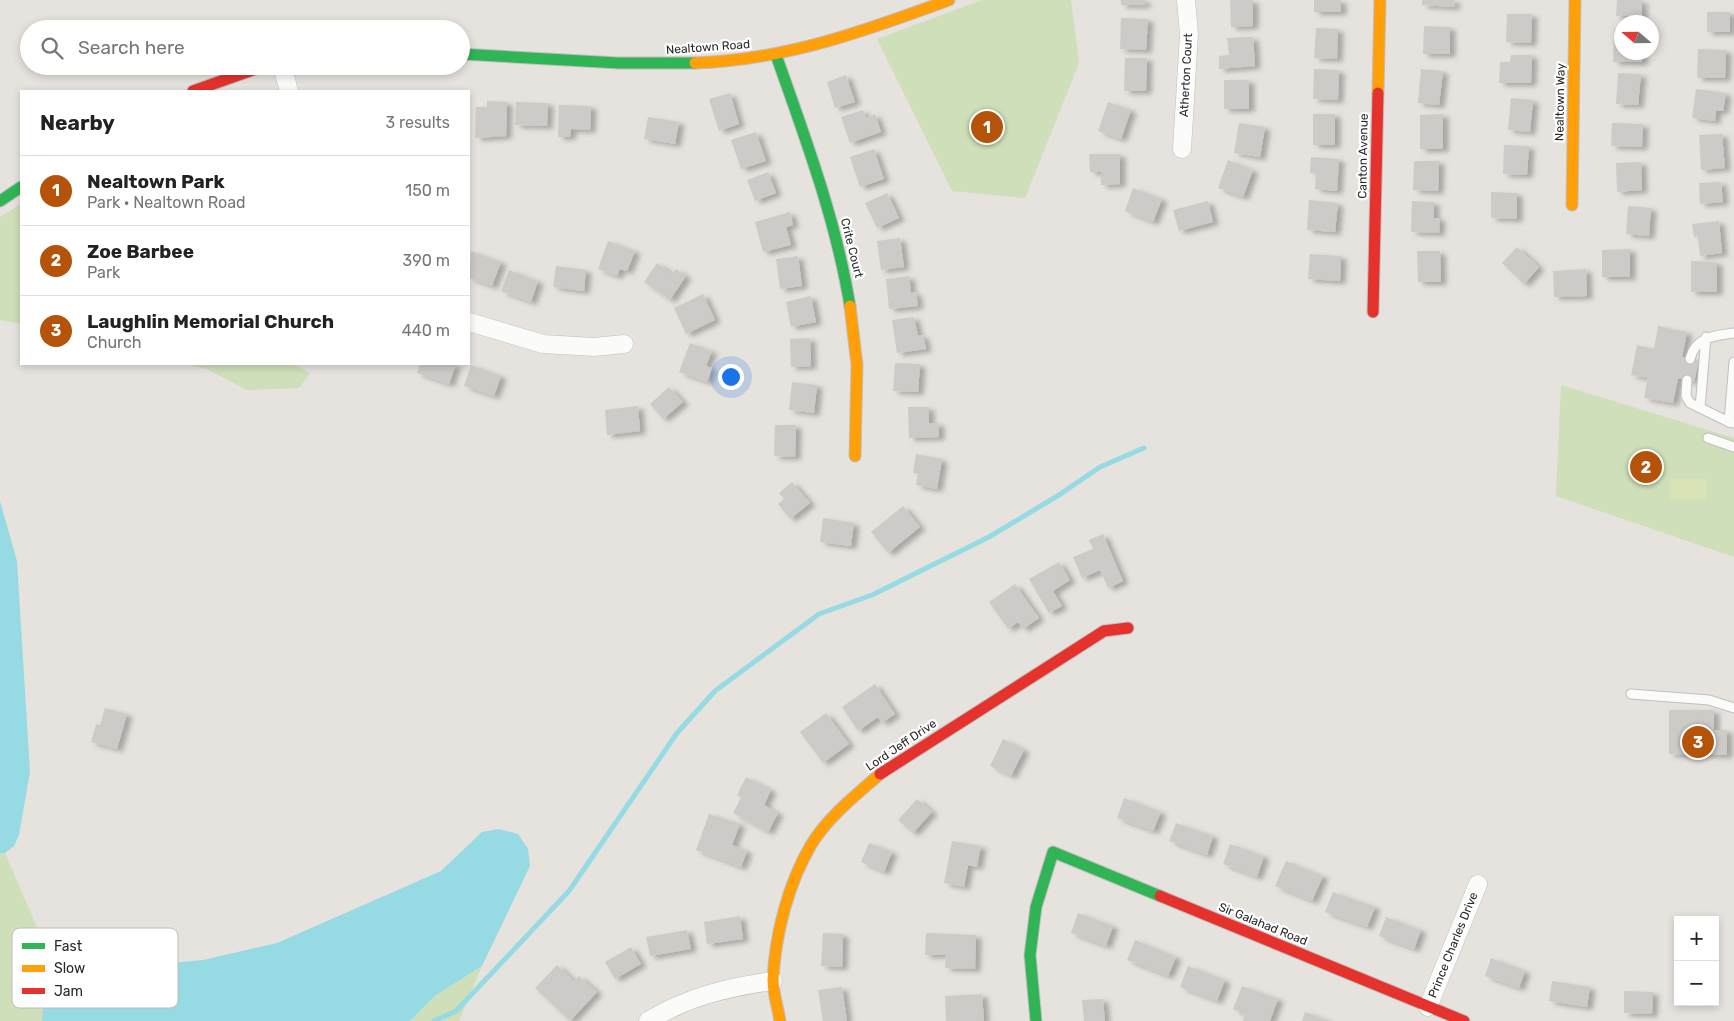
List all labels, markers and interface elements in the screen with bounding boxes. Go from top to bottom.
north arrow [1614,15,1659,60]
search box [20,20,470,75]
street label: Atherton Court [1177,32,1195,117]
icon: search [38,34,66,62]
text: Search here [78,36,185,59]
street label: Nealtown Road [665,37,751,57]
street label: Nealtown Way [1552,62,1568,141]
pin: 1 [971,108,1003,146]
text: Nearby [40,110,115,135]
text: 3 results [385,113,450,132]
street label: Canton Avenue [1355,113,1371,199]
text: Nealtown Park [87,170,225,193]
text: 1 [52,181,60,200]
text: 150 m [405,181,450,200]
text: Park · Nealtown Road [87,193,246,212]
street label: Crite Court [838,217,866,280]
text: Zoe Barbee [87,240,194,263]
text: 2 [51,251,61,270]
text: 390 m [403,251,450,270]
text: Park [87,263,120,282]
text: Laughlin Memorial Church [87,310,334,333]
text: 3 [51,321,61,340]
text: 440 m [402,321,450,340]
text: Church [87,333,142,352]
your location [718,364,744,390]
pin: 2 [1630,448,1662,486]
street label: Lord Jeff Drive [863,716,939,774]
pin: 3 [1682,723,1714,761]
street label: Prince Charles Drive [1425,890,1481,1000]
street label: Sir Galahad Road [1217,900,1309,948]
map controls [1674,916,1719,1006]
button: + [1674,916,1719,961]
legend [12,928,178,1008]
text: Fast [54,938,83,955]
text: Slow [54,960,85,977]
button: − [1674,961,1719,1006]
text: Jam [54,983,83,1000]

